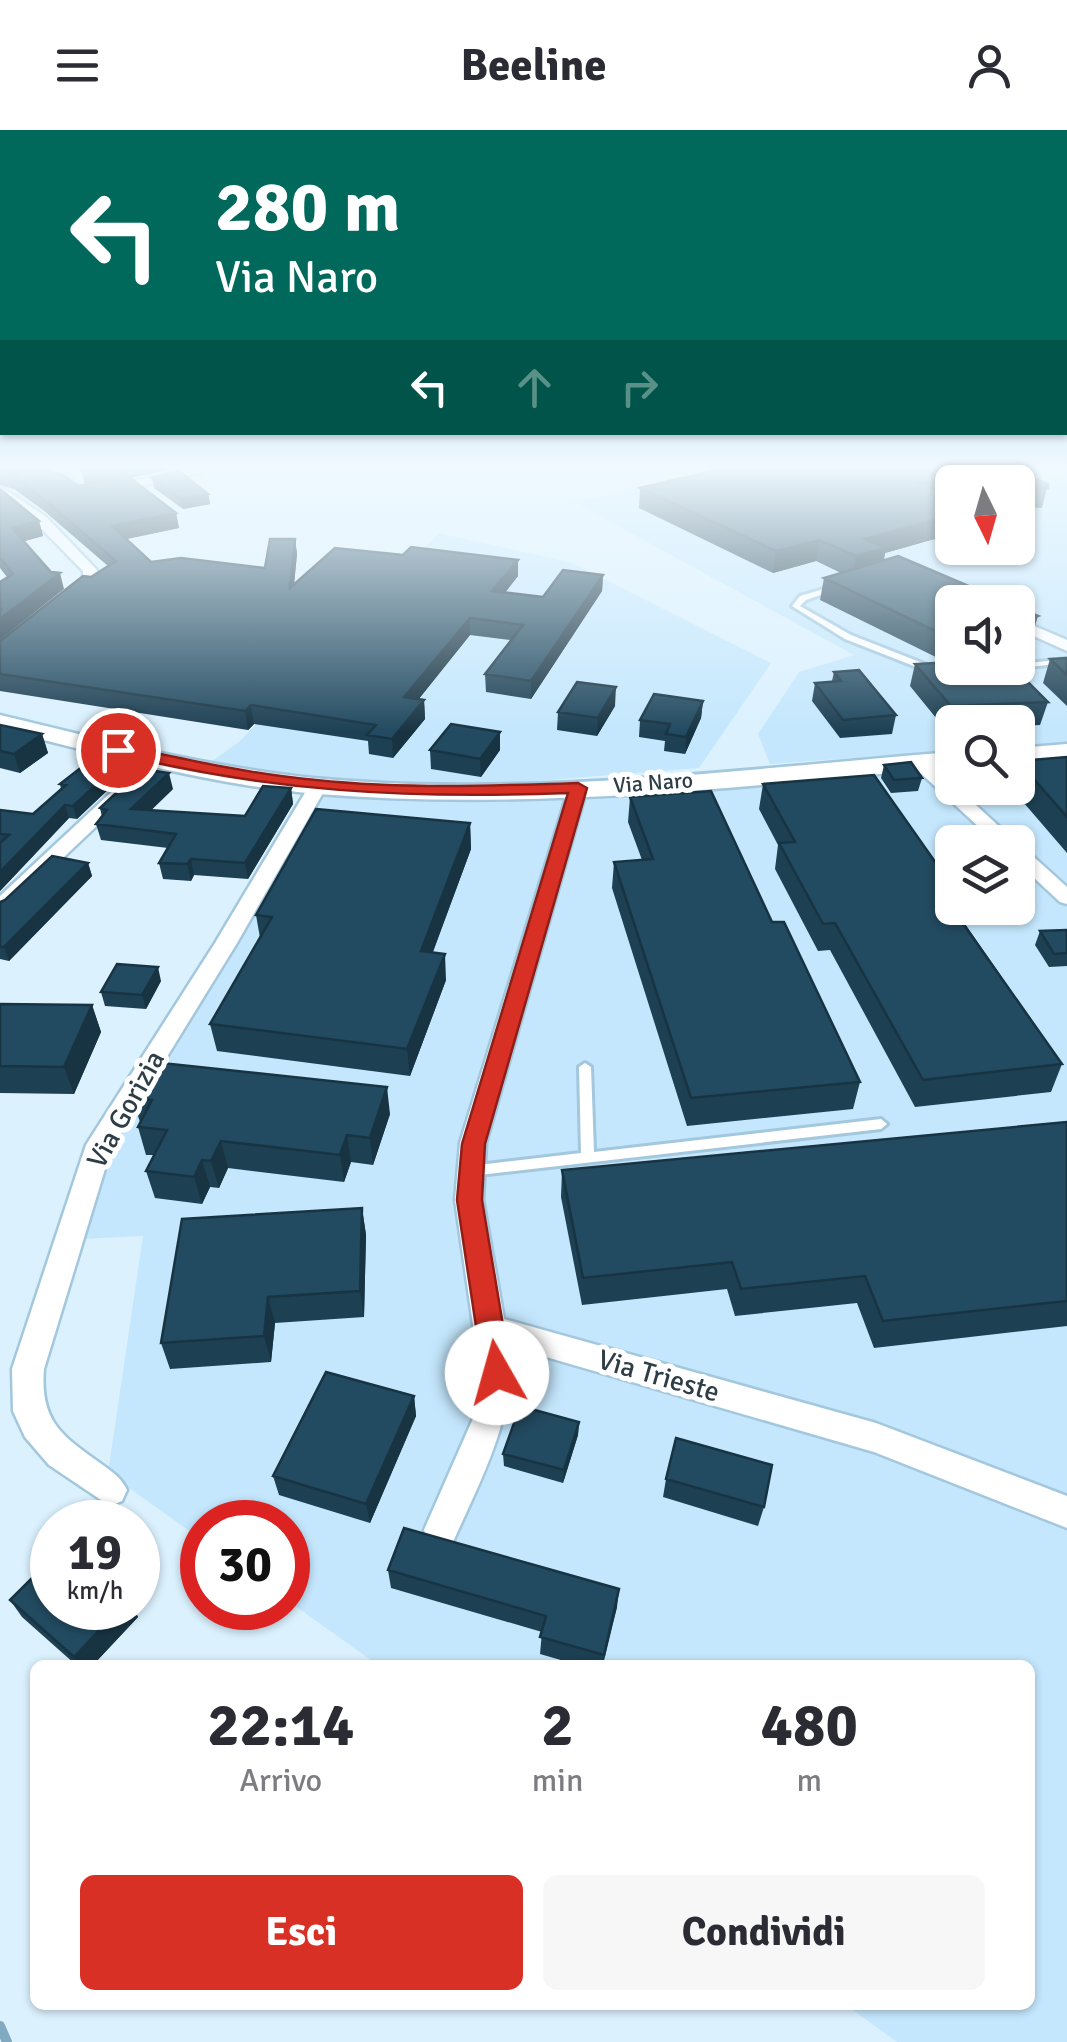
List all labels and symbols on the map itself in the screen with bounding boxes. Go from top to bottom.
north arrow [935,465,1035,565]
pin [76,708,161,793]
street label: Via Naro [612,766,694,799]
street label: Via Gorizia [80,1045,172,1174]
position arrow [445,1321,549,1425]
street label: Via Trieste [594,1342,723,1409]
speed limit sign: 30 [180,1500,310,1630]

